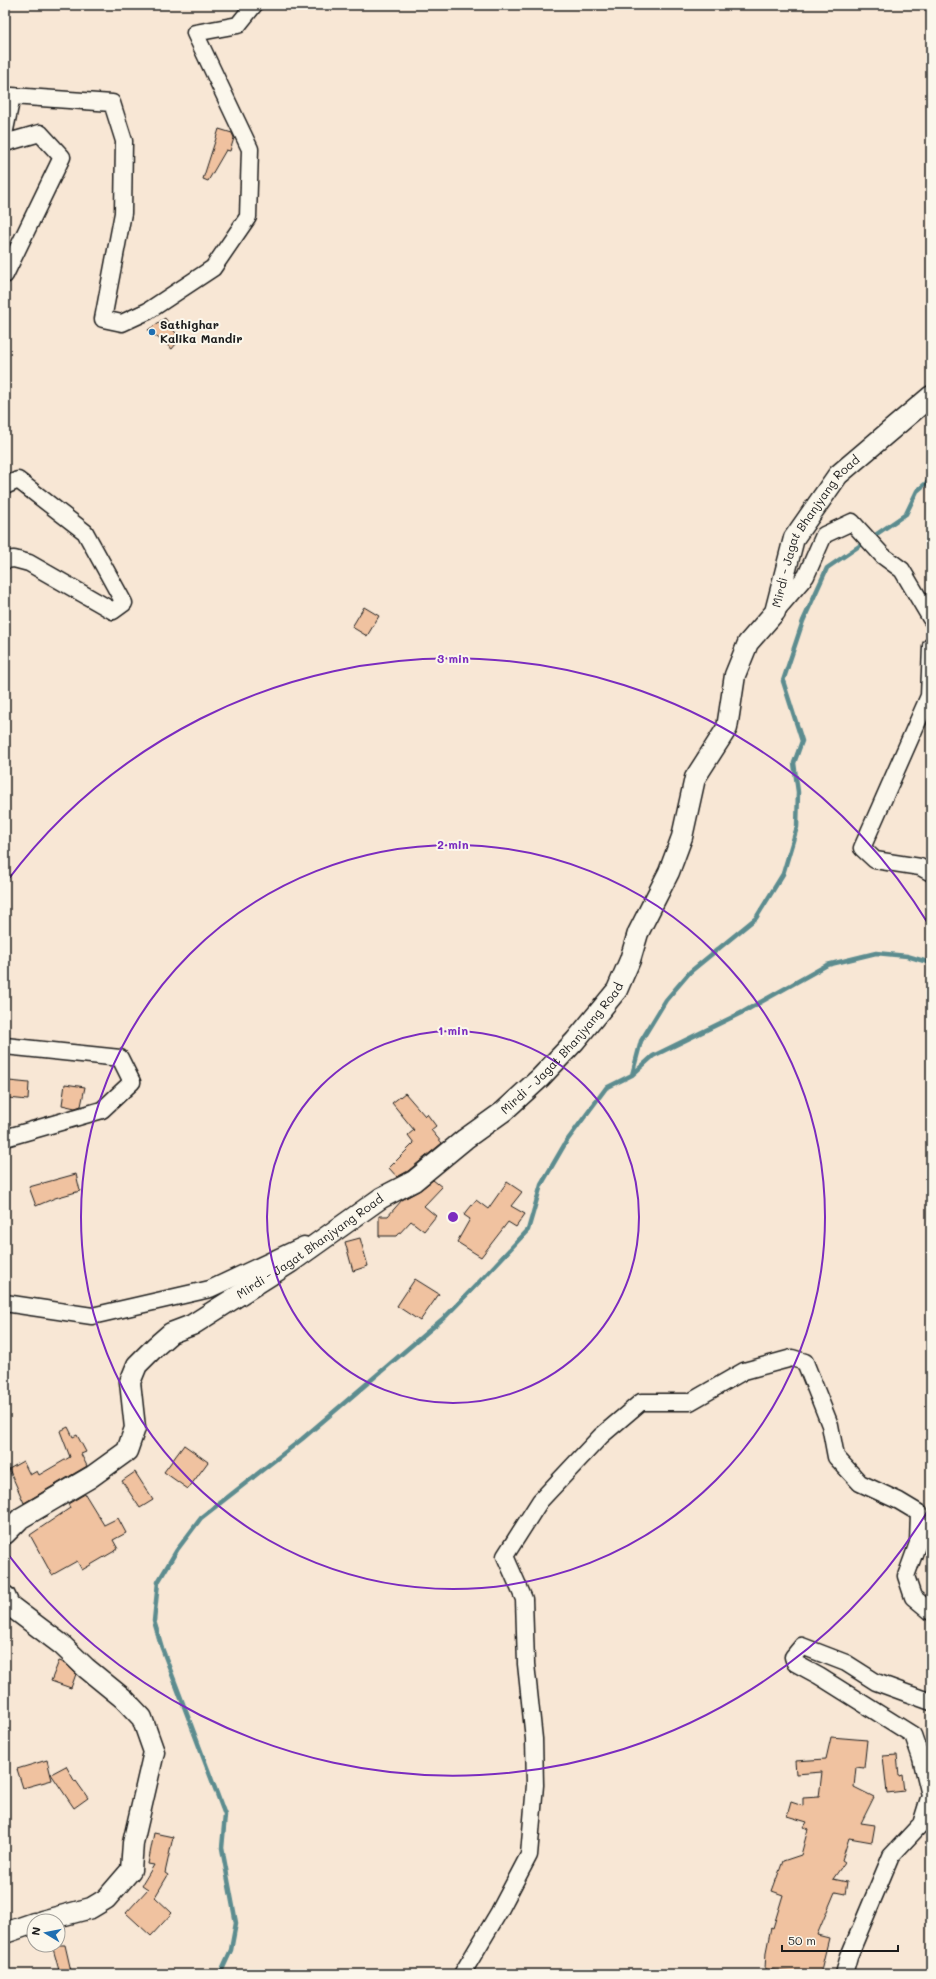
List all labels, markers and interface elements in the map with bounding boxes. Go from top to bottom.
place label: Sathighar Kalika Mandir [160,316,243,346]
marker: Sathighar Kalika Mandir [147,327,157,337]
street label: Mirdi - Jagat Bhanjyang Road [767,451,863,609]
text: 3 min [437,650,469,666]
text: 2 min [437,836,469,852]
street label: Mirdi - Jagat Bhanjyang Road [497,980,626,1117]
text: 1 min [438,1022,468,1038]
street label: Mirdi - Jagat Bhanjyang Road [233,1190,386,1302]
centre of rings [446,1210,460,1224]
north arrow [26,1913,66,1953]
text: N [28,1926,44,1937]
scale bar [782,1927,898,1953]
text: 50 m [788,1932,816,1948]

